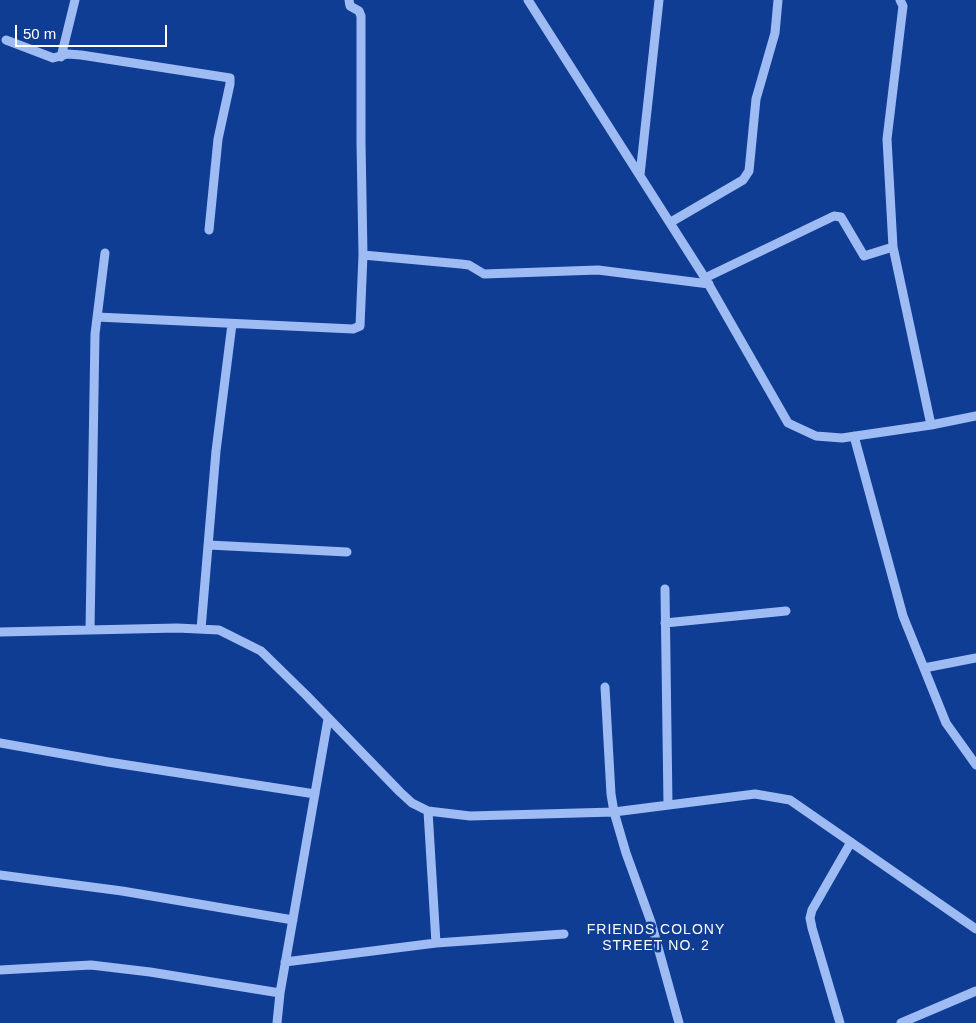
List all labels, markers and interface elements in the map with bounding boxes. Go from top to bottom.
scale bar [18,15,170,47]
text: 50 m [23,25,56,42]
district label: FRIENDS COLONY STREET NO. 2 [585,922,727,954]

